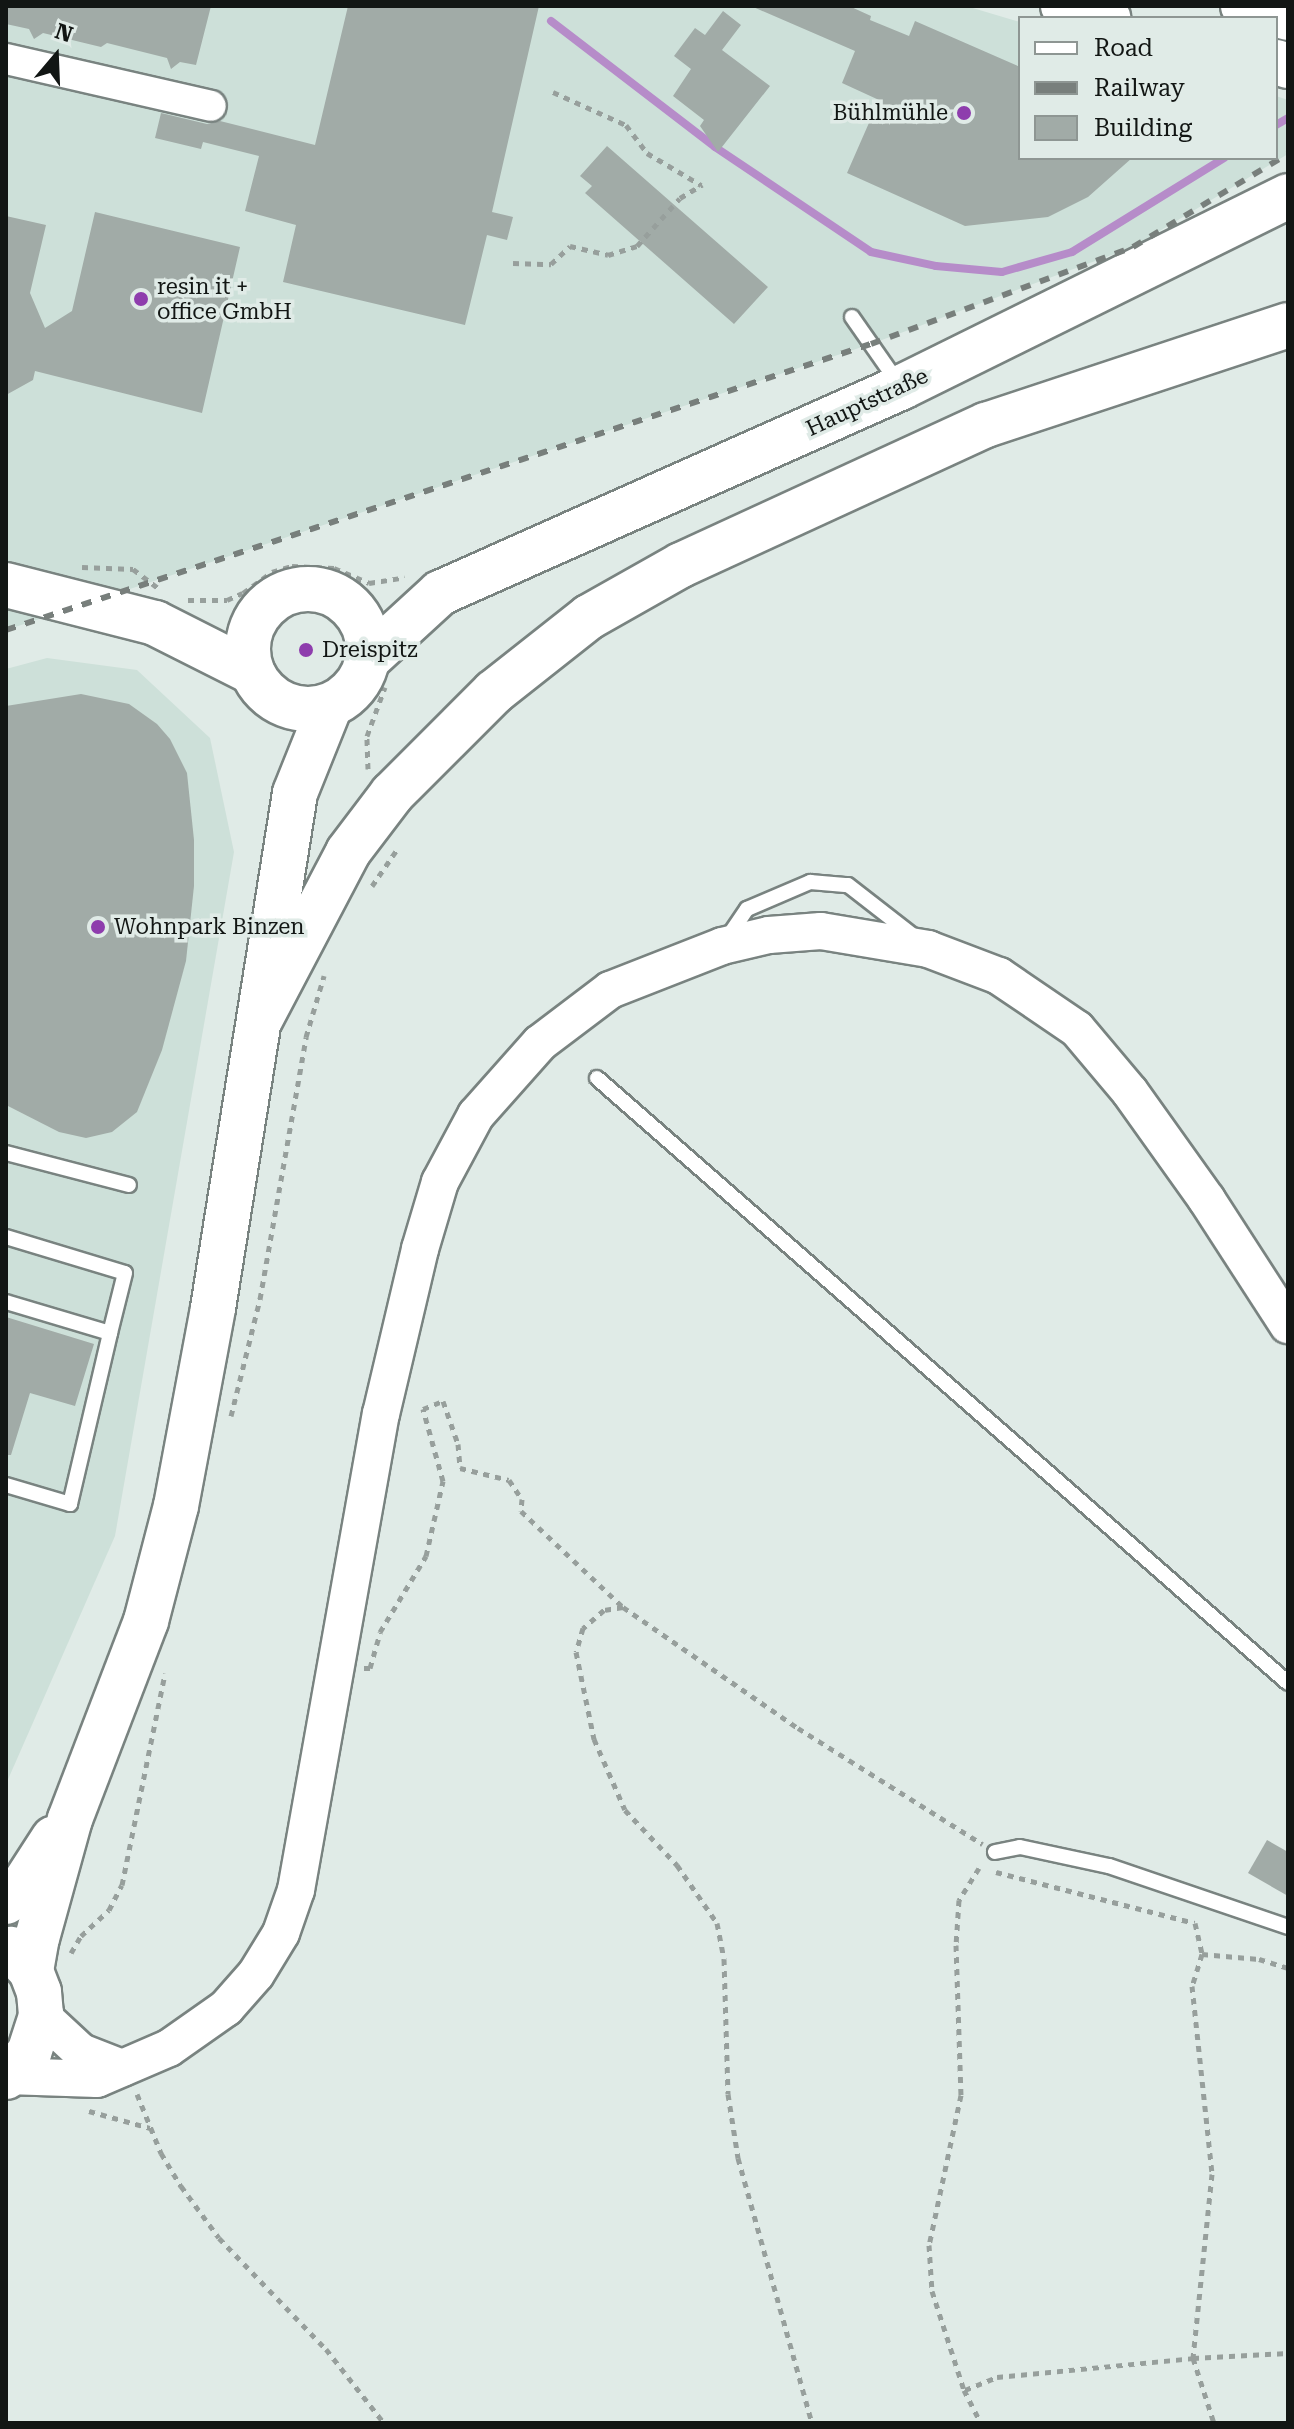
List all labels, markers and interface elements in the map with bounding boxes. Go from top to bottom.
north arrow [16,16,96,96]
legend [1018,16,1278,160]
text: N [52,18,76,47]
text: Road [1094,34,1153,62]
text: Railway [1094,74,1185,102]
place label: Bühlmühle [833,100,948,126]
marker: Bühlmühle [955,104,973,122]
text: Building [1094,114,1192,142]
place label: resin it + office GmbH [157,273,292,324]
marker: resin it + office GmbH [132,290,150,308]
street label: Hauptstraße [802,362,932,442]
place label: Dreispitz [322,637,418,663]
marker: Dreispitz [297,641,315,659]
place label: Wohnpark Binzen [114,914,304,940]
marker: Wohnpark Binzen [89,918,107,936]

